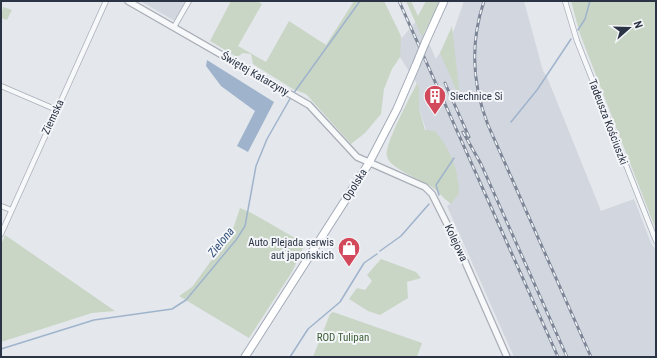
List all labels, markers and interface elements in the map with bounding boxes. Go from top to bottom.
north arrow [609,8,649,48]
text: N [631,19,645,30]
street label: Świętej Katarzyny [219,49,292,99]
street label: Tadeusza Kościuszki [586,77,630,167]
building icon: Siechnice Si [422,83,448,116]
place label: Siechnice Si [450,90,503,103]
street label: Ziemska [39,98,67,136]
street label: Opolska [340,167,370,203]
street label: Kolejowa [442,222,470,264]
water label: Zielona [204,224,237,260]
shop icon: Auto Plejada serwis aut japońskich [336,235,362,268]
place label: Auto Plejada serwis aut japońskich [248,236,334,262]
park label: ROD Tulipan [317,331,369,344]

